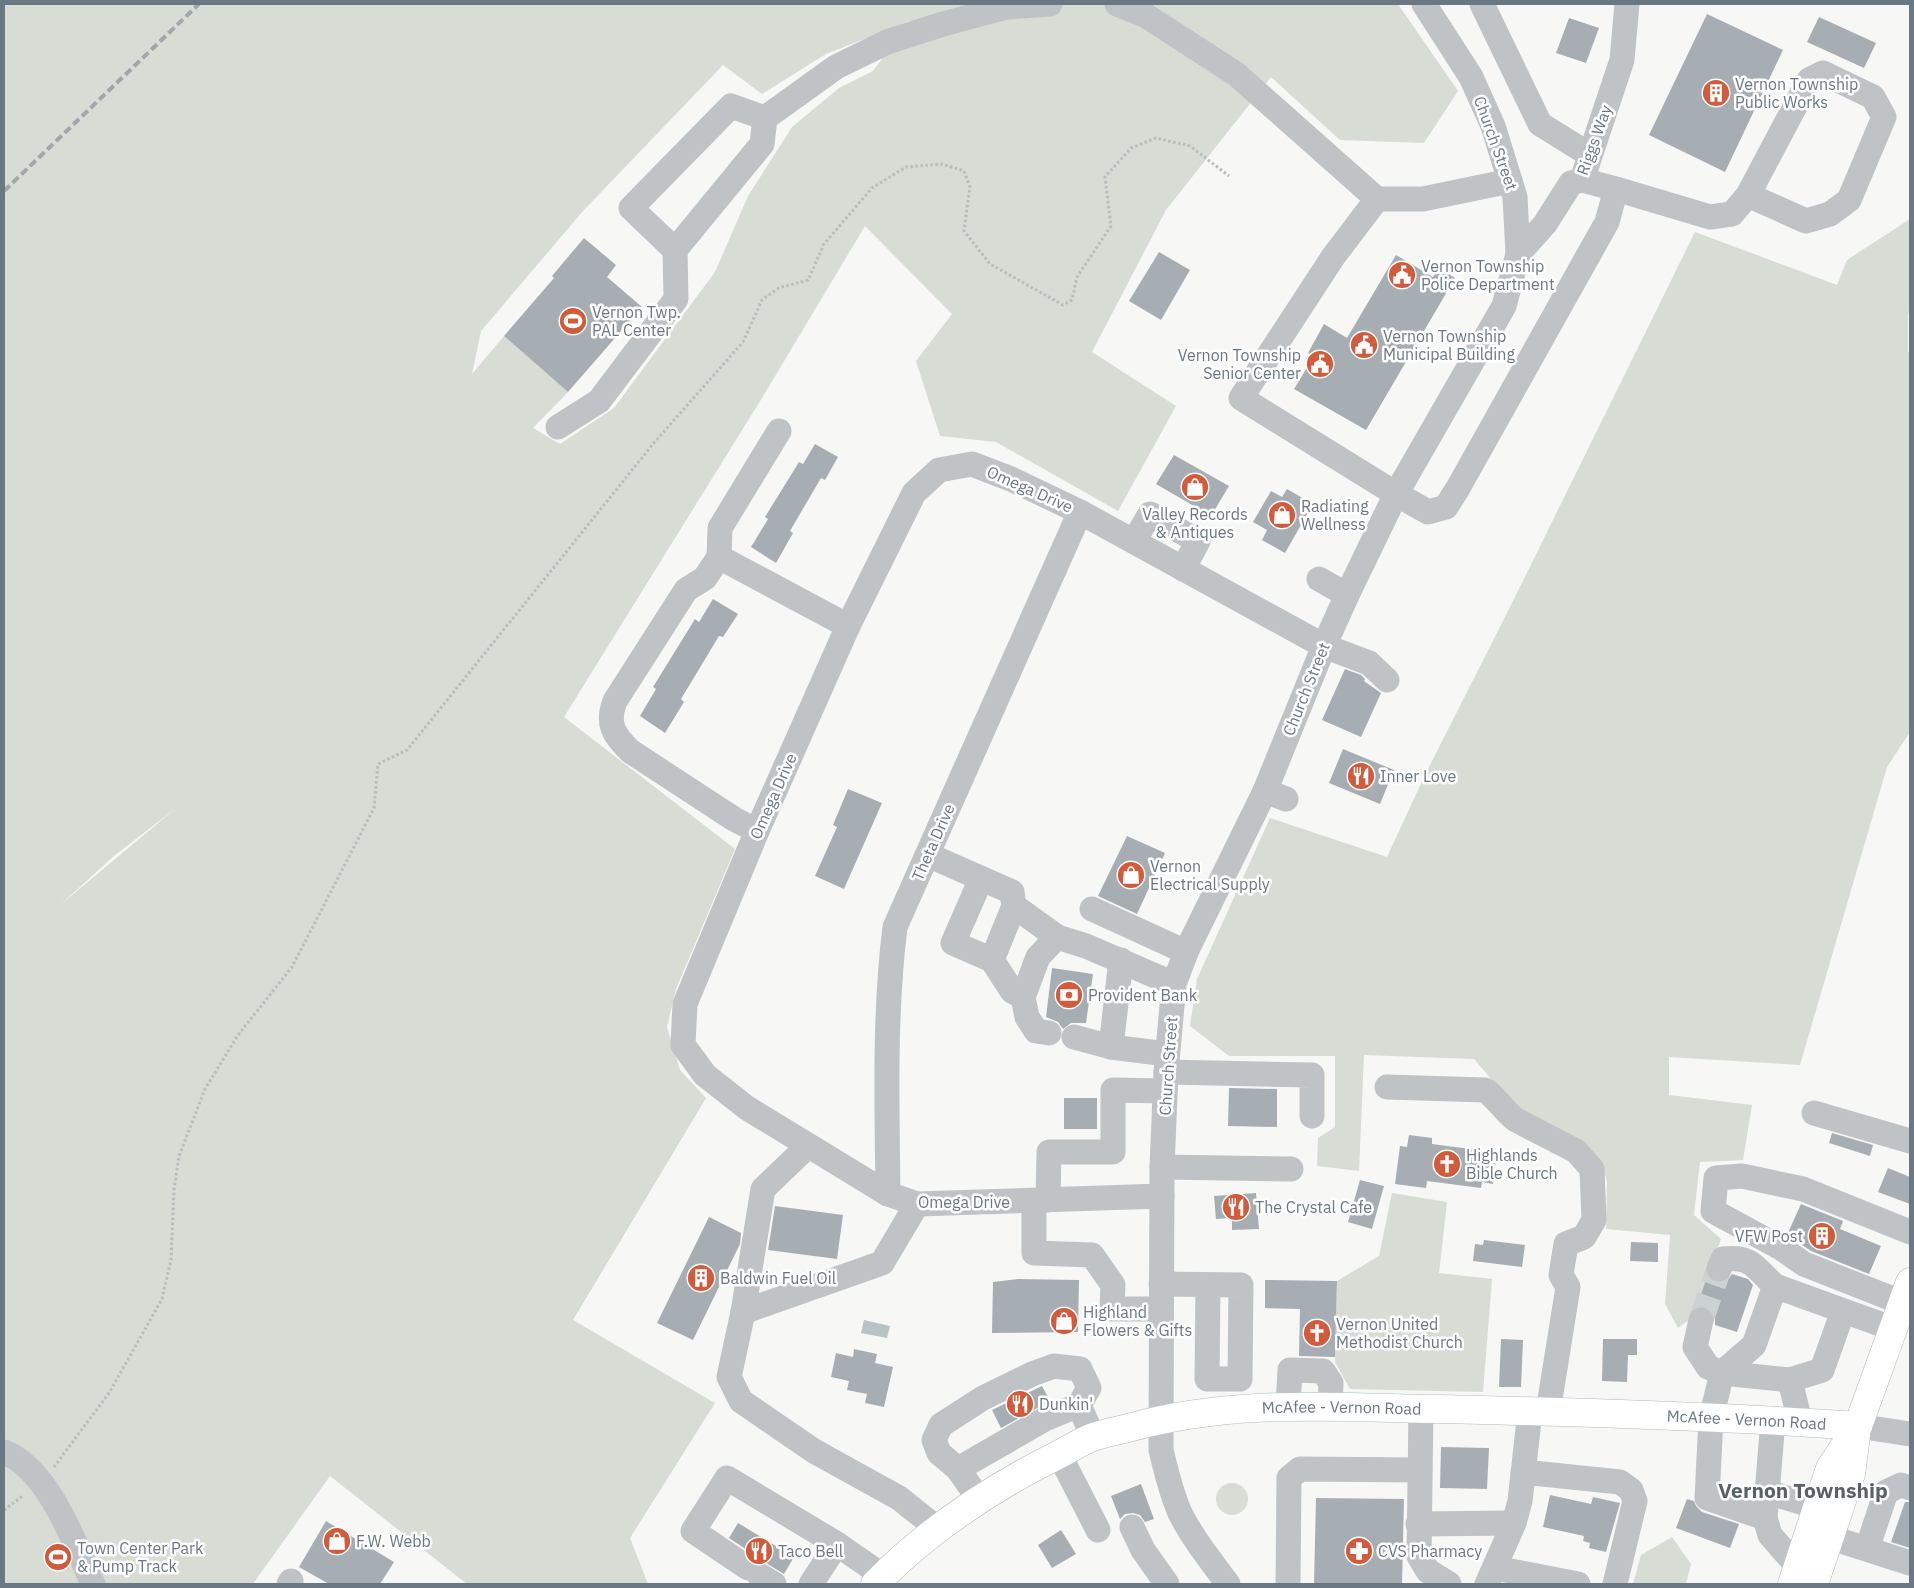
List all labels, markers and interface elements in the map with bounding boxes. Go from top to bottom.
place label: Vernon Township Public Works [1735,74,1858,112]
building icon: Vernon Township Public Works [1701,78,1731,108]
street label: Church Street [1470,93,1522,193]
street label: Riggs Way [1572,102,1616,178]
place label: Vernon Township Police Department [1421,256,1555,294]
public building icon: Vernon Township Police Department [1387,260,1417,290]
place label: Vernon Twp. PAL Center [592,302,681,340]
sports icon: Vernon Twp. PAL Center [558,306,588,336]
place label: Vernon Township Municipal Building [1383,326,1515,364]
public building icon: Vernon Township Municipal Building [1349,330,1379,360]
place label: Vernon Township Senior Center [1178,345,1301,383]
public building icon: Vernon Township Senior Center [1305,349,1335,379]
street label: Omega Drive [984,461,1076,517]
shop icon: Valley Records & Antiques [1180,472,1210,502]
place label: Radiating Wellness [1301,496,1369,534]
shop icon: Radiating Wellness [1267,500,1297,530]
place label: Valley Records & Antiques [1142,504,1248,542]
street label: Church Street [1278,639,1334,739]
street label: Omega Drive [745,750,801,842]
restaurant icon: Inner Love [1346,761,1376,791]
place label: Inner Love [1380,766,1456,786]
street label: Theta Drive [907,800,959,884]
place label: Vernon Electrical Supply [1150,856,1270,894]
shop icon: Vernon Electrical Supply [1116,860,1146,890]
bank icon: Provident Bank [1054,980,1084,1010]
place label: Provident Bank [1088,985,1198,1005]
street label: Church Street [1155,1016,1181,1116]
place label: Highlands Bible Church [1466,1145,1558,1183]
church icon: Highlands Bible Church [1432,1149,1462,1179]
street label: Omega Drive [918,1192,1010,1212]
restaurant icon: The Crystal Cafe [1221,1192,1251,1222]
place label: The Crystal Cafe [1255,1197,1372,1217]
building icon: VFW Post [1807,1221,1837,1251]
place label: VFW Post [1735,1226,1803,1246]
building icon: Baldwin Fuel Oil [686,1263,716,1293]
place label: Baldwin Fuel Oil [720,1268,836,1288]
place label: Highland Flowers & Gifts [1083,1302,1192,1340]
shop icon: Highland Flowers & Gifts [1049,1306,1079,1336]
place label: Vernon United Methodist Church [1336,1314,1463,1352]
church icon: Vernon United Methodist Church [1302,1318,1332,1348]
restaurant icon: Dunkin' [1005,1389,1035,1419]
place label: Dunkin' [1039,1394,1093,1414]
street label: McAfee - Vernon Road [1261,1396,1422,1419]
street label: McAfee - Vernon Road [1666,1406,1827,1434]
district label: Vernon Township [1718,1476,1888,1504]
shop icon: F.W. Webb [322,1526,352,1556]
place label: F.W. Webb [356,1531,431,1551]
restaurant icon: Taco Bell [744,1536,774,1566]
pharmacy icon: CVS Pharmacy [1344,1536,1374,1566]
place label: Town Center Park & Pump Track [77,1538,204,1576]
place label: Taco Bell [778,1541,843,1561]
place label: CVS Pharmacy [1378,1541,1482,1561]
sports icon: Town Center Park & Pump Track [43,1542,73,1572]

